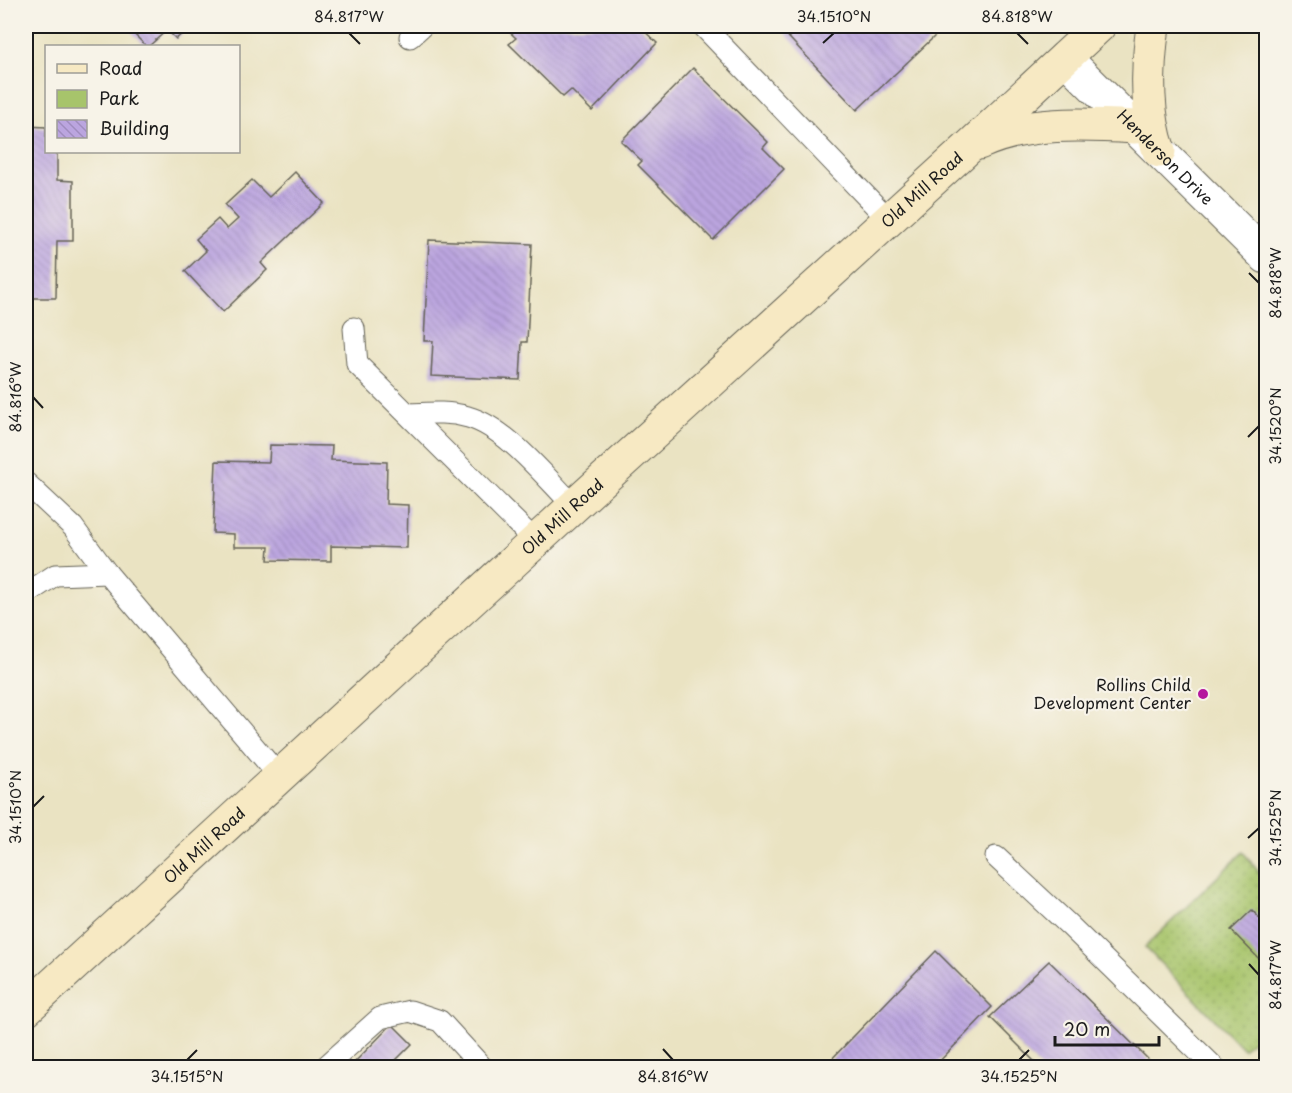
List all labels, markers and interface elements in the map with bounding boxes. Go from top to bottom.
text: 84.817°W [314,4,385,27]
text: 34.1510°N [797,4,871,27]
text: 84.818°W [981,4,1053,27]
legend [45,45,240,153]
text: Road [99,54,143,81]
text: Park [99,84,139,111]
street label: Henderson Drive [1112,103,1220,210]
text: Building [99,114,169,141]
street label: Old Mill Road [875,145,968,233]
text: 84.818°W [1263,247,1286,319]
text: 84.816°W [3,361,26,432]
text: 34.1520°N [1263,387,1286,465]
street label: Old Mill Road [515,472,608,560]
place label: Rollins Child Development Center [1033,672,1192,714]
marker: Rollins Child Development Center [1196,687,1210,701]
text: 34.1510°N [3,770,26,844]
text: 34.1525°N [1263,789,1286,867]
street label: Old Mill Road [157,801,250,889]
text: 84.817°W [1263,939,1286,1010]
scale bar [1055,1009,1158,1047]
text: 20 m [1064,1015,1110,1042]
text: 34.1515°N [150,1064,224,1087]
text: 84.816°W [638,1064,709,1087]
text: 34.1525°N [980,1064,1058,1087]

